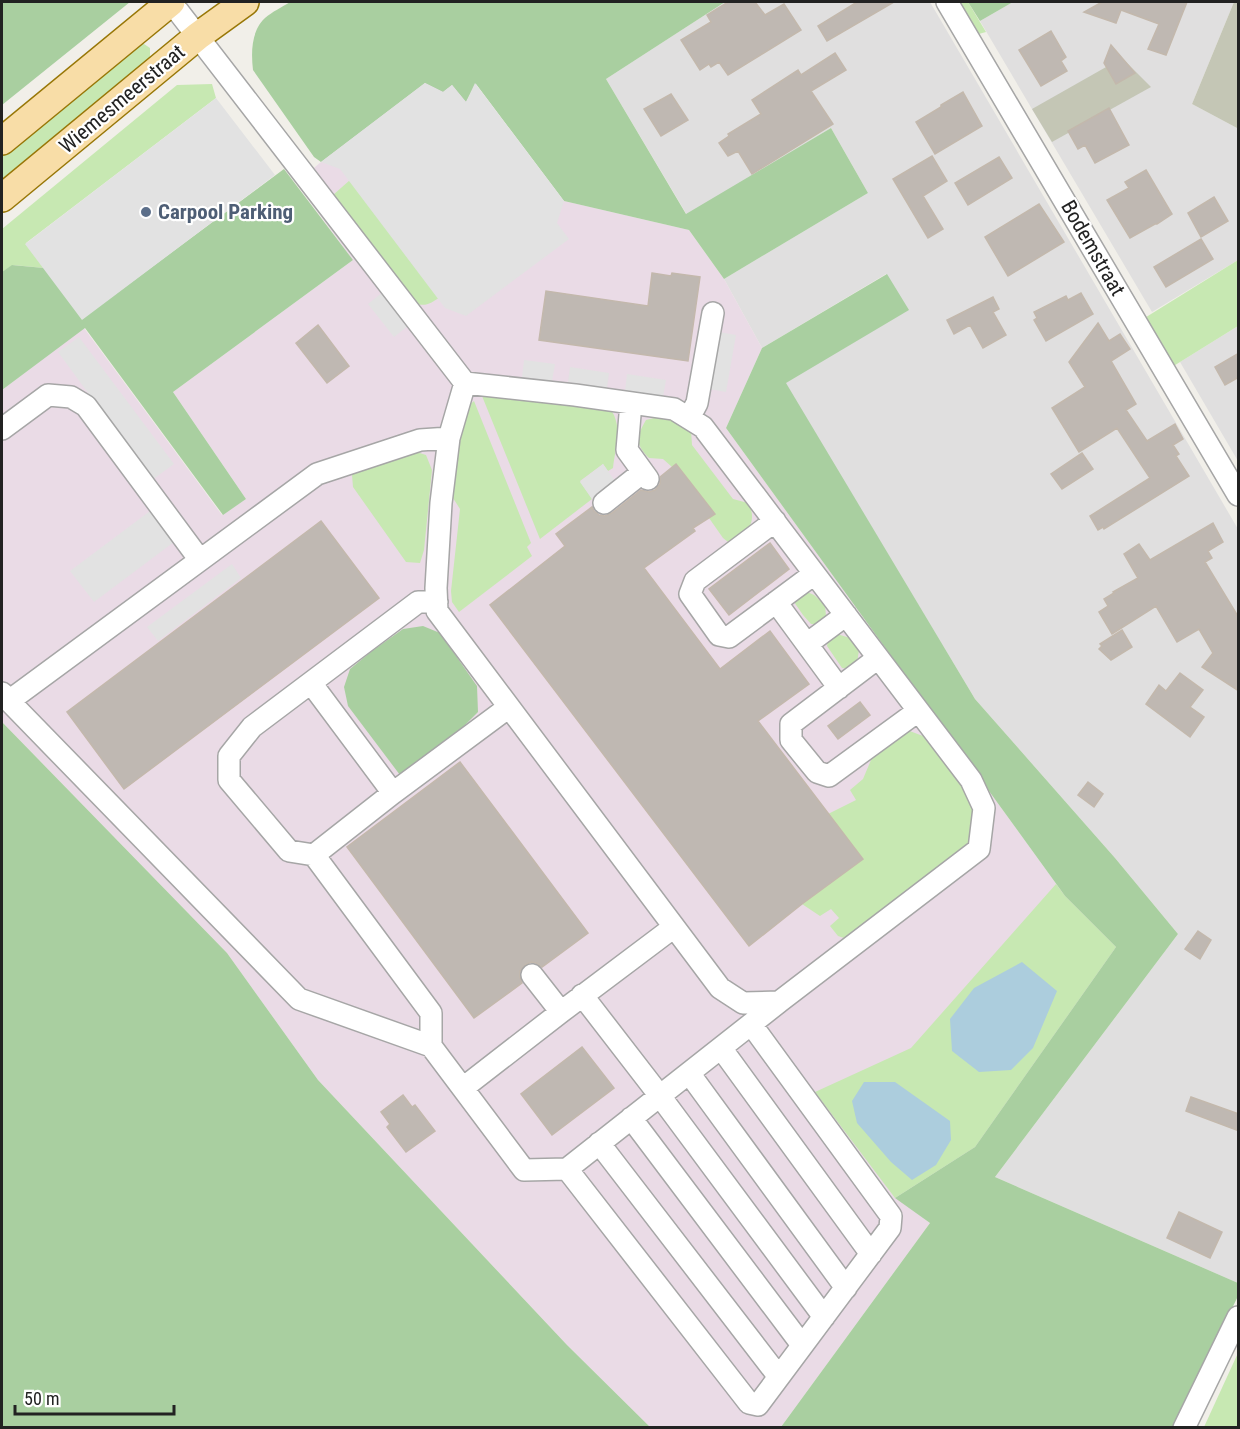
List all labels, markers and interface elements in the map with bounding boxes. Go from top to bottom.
street label: Wiemesmeerstraat [55,40,189,158]
street label: Bodemstraat [1056,196,1130,300]
place label: Carpool Parking [158,200,293,224]
marker: Carpool Parking [139,205,153,219]
scale bar [15,1378,174,1416]
text: 50 m [24,1388,59,1409]

